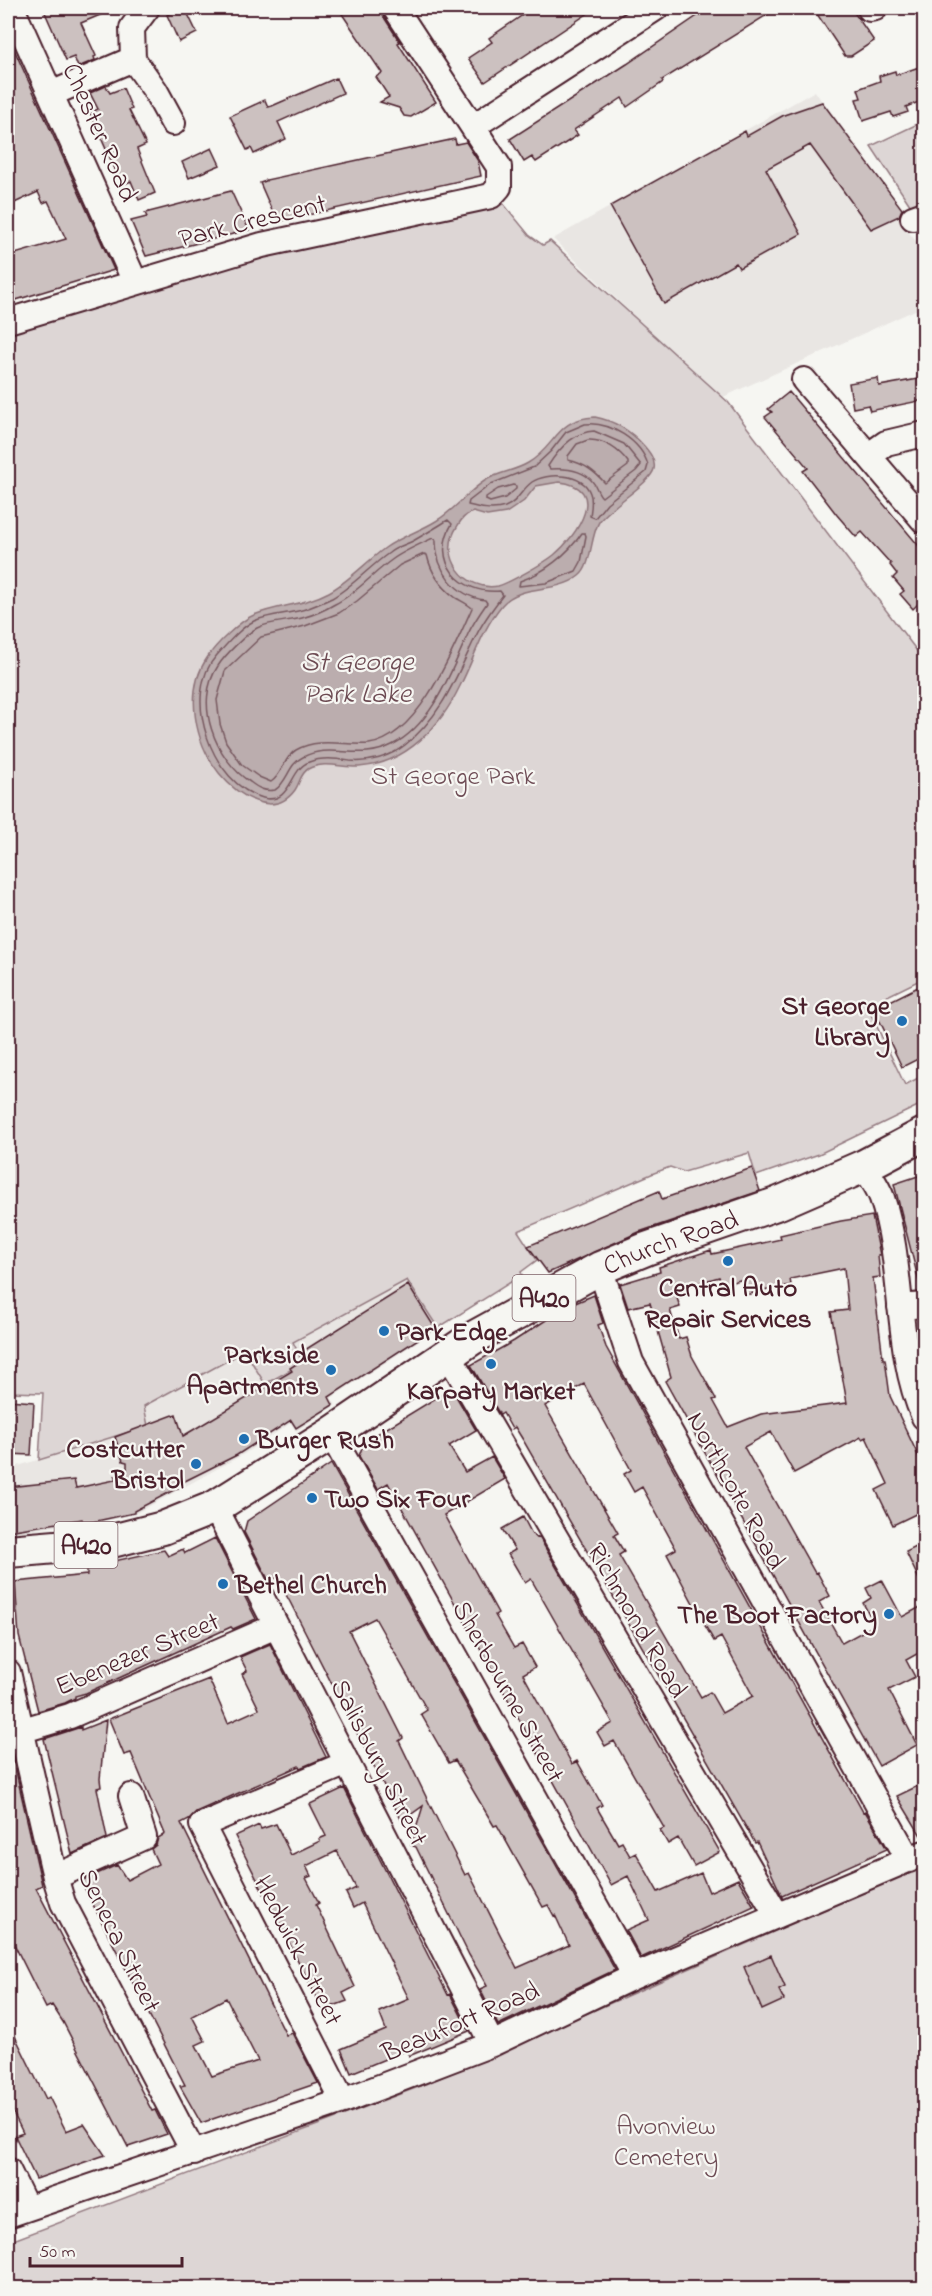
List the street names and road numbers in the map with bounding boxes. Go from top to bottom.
street label: Chester Road [51,57,147,209]
street label: Park Crescent [175,185,331,260]
street label: Church Road [598,1201,744,1287]
road number: A420 [512,1275,576,1321]
street label: Northcote Road [675,1405,794,1577]
road number: A420 [54,1522,118,1568]
street label: Richmond Road [576,1536,696,1706]
street label: Sherbourne Street [441,1594,573,1790]
street label: Ebenezer Street [50,1603,226,1707]
street label: Salisbury Street [319,1673,437,1853]
street label: Seneca Street [66,1862,170,2020]
street label: Hedwick Street [242,1869,351,2033]
street label: Beaufort Road [375,1973,546,2074]

